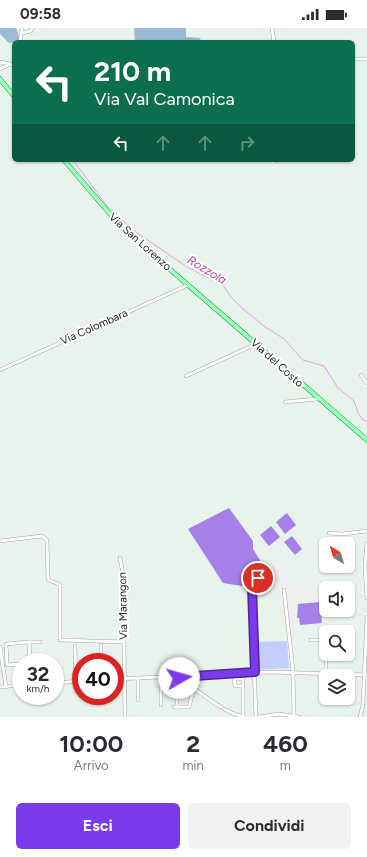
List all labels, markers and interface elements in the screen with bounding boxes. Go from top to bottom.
text: 09:58 [20,5,61,23]
text: 210 m [94,54,171,88]
icon: left [28,56,80,108]
text: Via Val Camonica [94,88,235,110]
icon: left [110,132,132,154]
icon: ahead [152,132,174,154]
icon: ahead [194,132,216,154]
icon: right [236,132,258,154]
street label: Via San Lorenzo [106,211,174,273]
water label: Rozzola [185,253,229,287]
street label: Via Colombara [58,306,130,348]
street label: Via del Costo [248,336,306,390]
north arrow [319,537,355,573]
map controls [319,537,355,705]
pin [241,561,275,595]
icon: arrive [247,567,269,589]
street label: Via Marangon [116,572,130,640]
button: sound [319,581,355,617]
button: search [319,625,355,661]
speed limit sign: 40 [72,653,124,705]
position arrow [158,657,200,699]
text: 32 [27,662,49,686]
button: layers [319,669,355,705]
text: km/h [27,682,49,695]
text: 10:00 [59,729,123,758]
text: 2 [186,729,200,758]
text: 460 [263,729,308,758]
text: Arrivo [74,758,109,773]
text: min [182,758,204,773]
text: m [280,758,291,773]
button: Esci [16,803,180,849]
button: Condividi [188,803,351,849]

